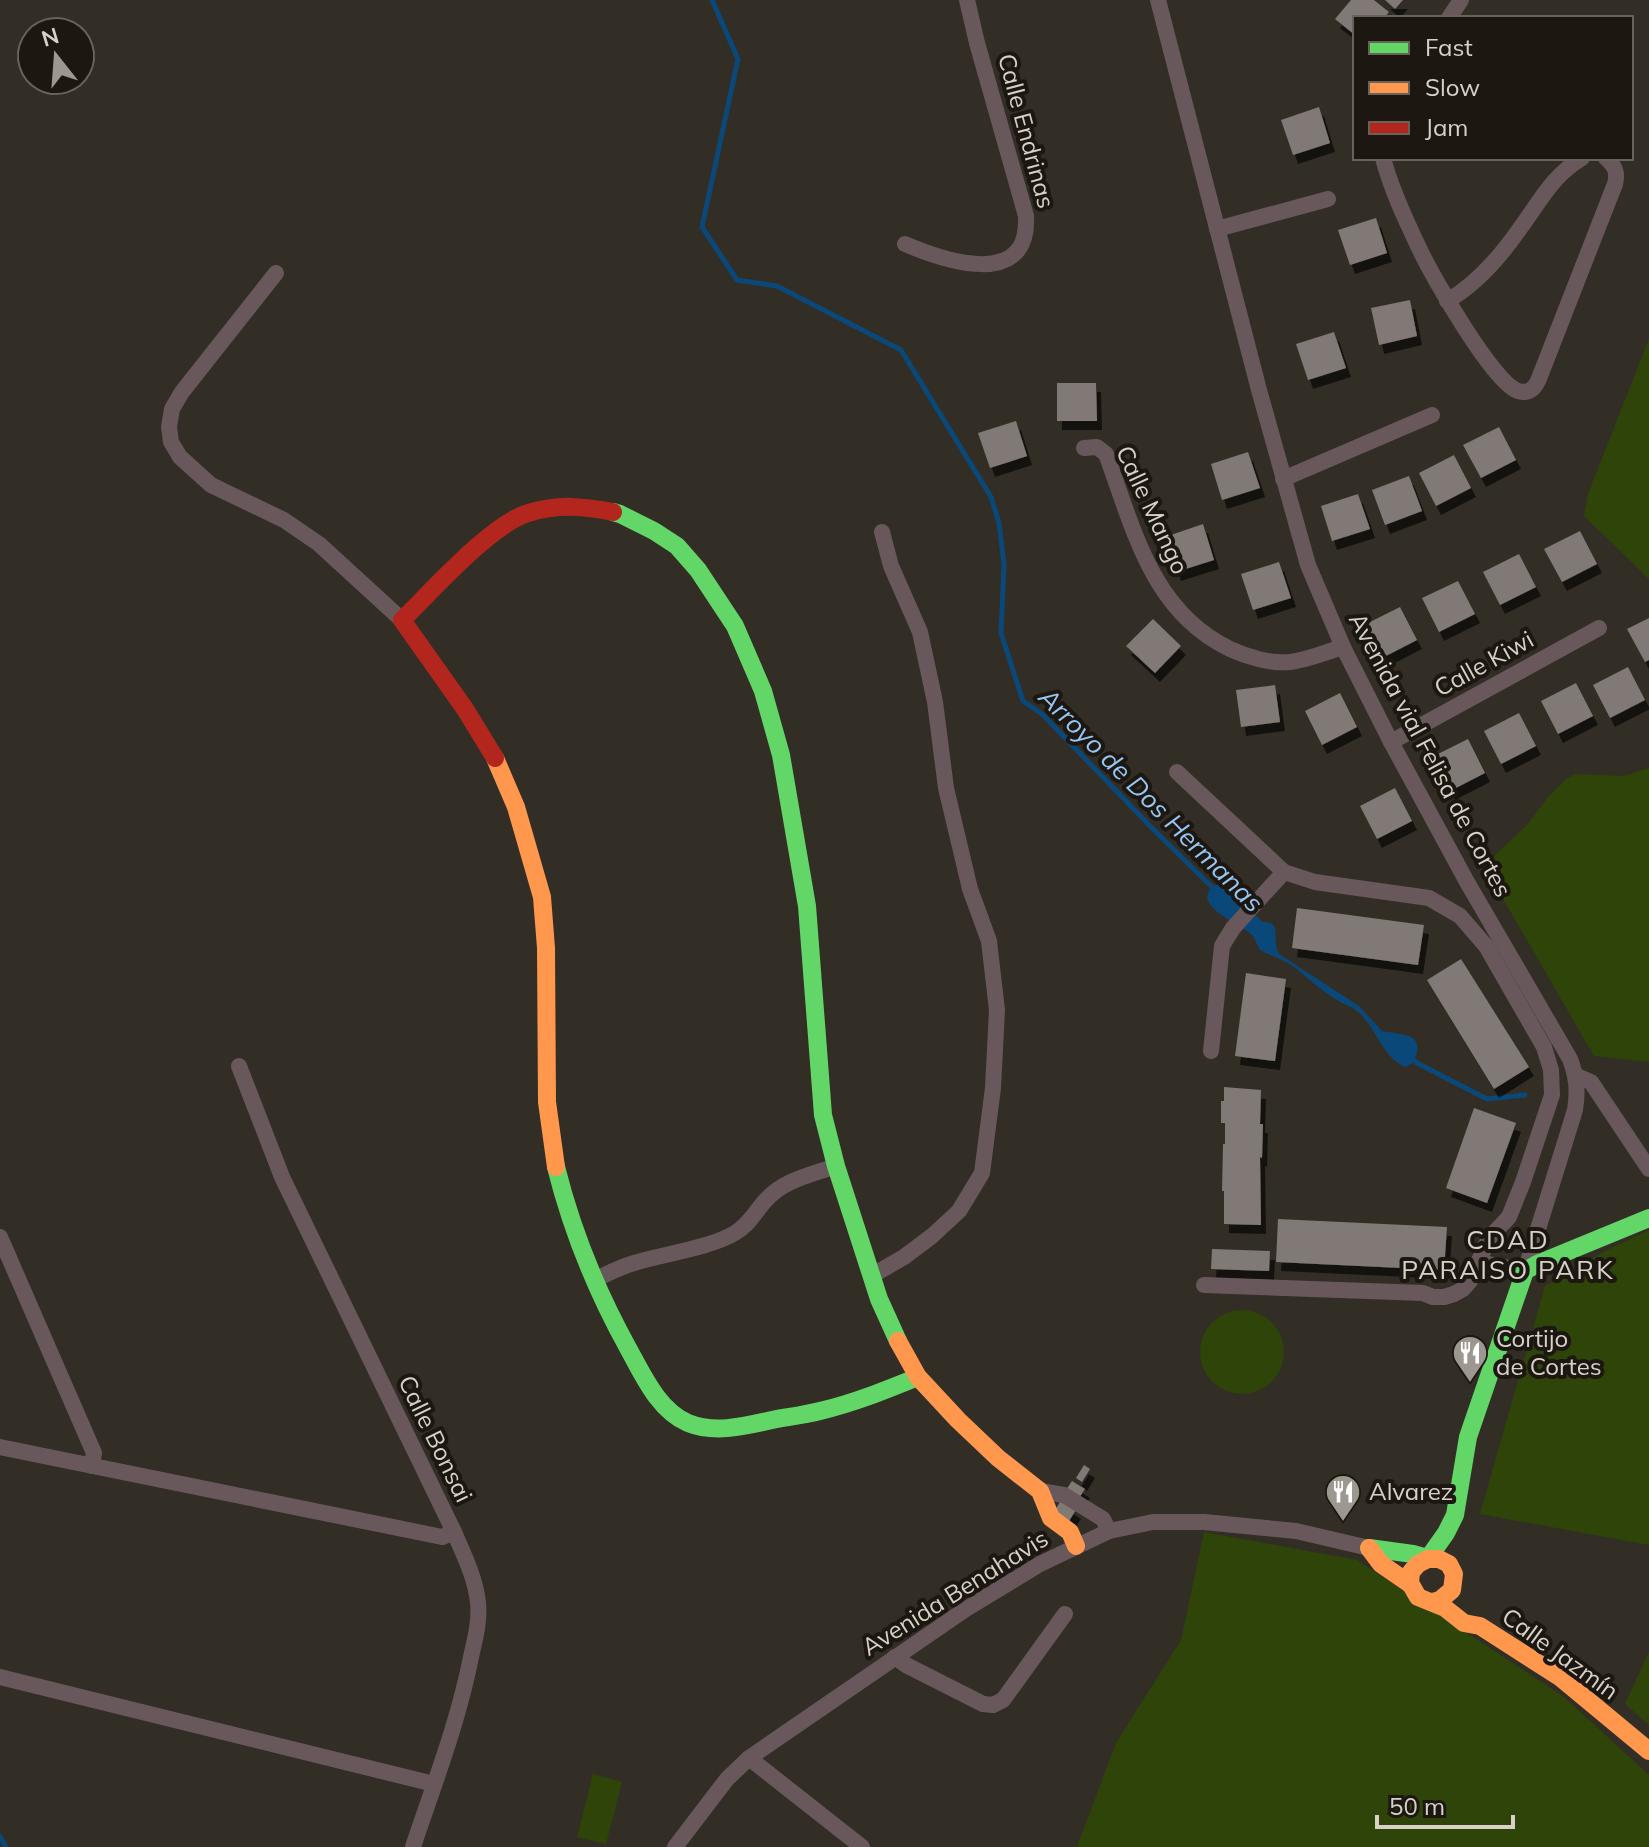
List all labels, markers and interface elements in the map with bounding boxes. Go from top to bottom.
north arrow [16,16,96,96]
legend [1353,16,1633,160]
text: N [38,21,62,53]
text: Fast [1425,32,1473,62]
street label: Calle Endrinas [992,50,1062,211]
text: Slow [1425,72,1480,102]
text: Jam [1425,112,1468,142]
street label: Calle Mango [1110,441,1196,579]
street label: Avenida vial Felisa de Cortes [1343,607,1519,902]
street label: Calle Kiwi [1429,624,1538,703]
water label: Arroyo de Dos Hermanas [1032,680,1270,919]
district label: CDAD PARAISO PARK [1401,1223,1615,1286]
place label: Cortijo de Cortes [1496,1323,1602,1381]
restaurant icon: Cortijo de Cortes [1451,1334,1489,1384]
street label: Calle Bonsai [392,1370,479,1507]
restaurant icon: Alvarez [1324,1473,1362,1523]
place label: Alvarez [1369,1476,1453,1506]
street label: Avenida Benahavis [856,1523,1053,1662]
street label: Calle Jazmín [1496,1601,1625,1706]
scale bar [1377,1779,1513,1829]
text: 50 m [1389,1791,1445,1821]

